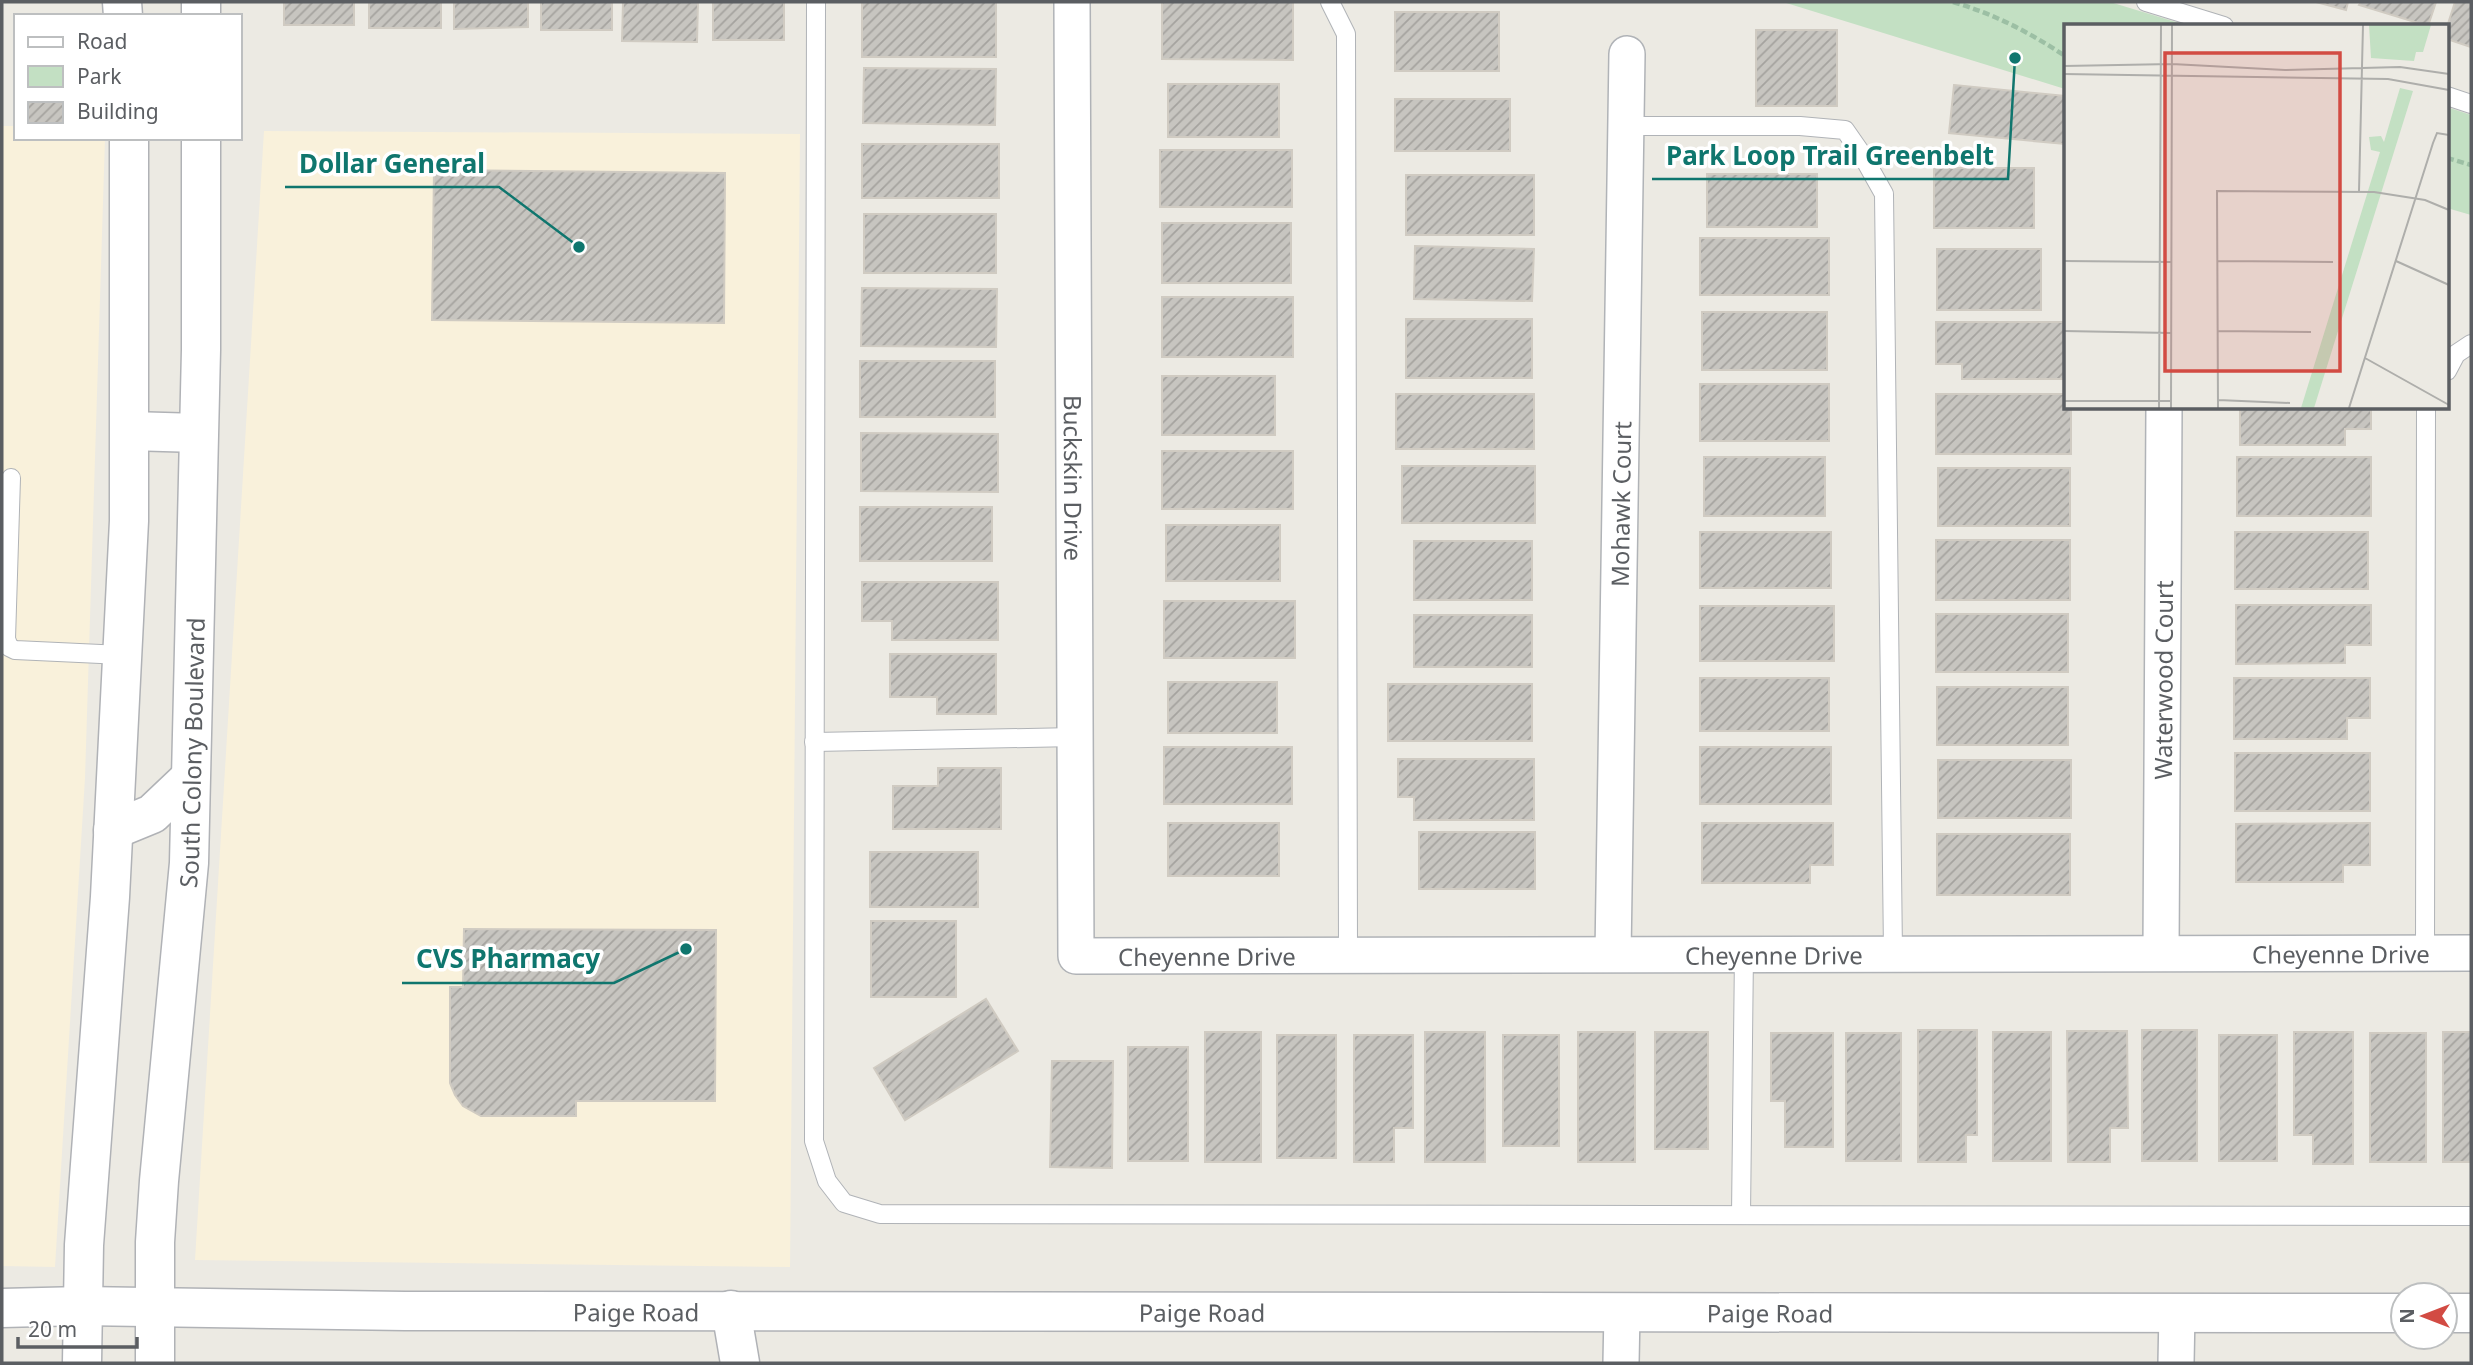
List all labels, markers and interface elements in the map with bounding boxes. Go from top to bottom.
legend [14,14,242,140]
inset map [2064,24,2448,410]
text: Road [77,27,127,55]
text: Park [77,62,122,90]
text: Building [77,97,159,125]
callout: Park Loop Trail Greenbelt [1652,132,2008,179]
text: Park Loop Trail Greenbelt [1666,137,1994,173]
callout: Dollar General [285,140,499,187]
text: Dollar General [299,145,485,181]
street label: Buckskin Drive [1057,395,1091,561]
street label: Mohawk Court [1602,421,1638,587]
street label: Waterwood Court [2145,580,2180,780]
street label: South Colony Boulevard [170,617,211,889]
callout: CVS Pharmacy [402,936,614,983]
street label: Cheyenne Drive [2252,937,2430,970]
street label: Cheyenne Drive [1685,938,1863,971]
street label: Cheyenne Drive [1118,939,1296,972]
text: CVS Pharmacy [416,940,600,976]
north arrow [2389,1281,2459,1351]
street label: Paige Road [573,1295,699,1328]
street label: Paige Road [1139,1295,1265,1328]
street label: Paige Road [1707,1296,1833,1329]
scale bar [18,1306,136,1350]
text: N [2394,1308,2420,1324]
text: 20 m [28,1315,77,1343]

